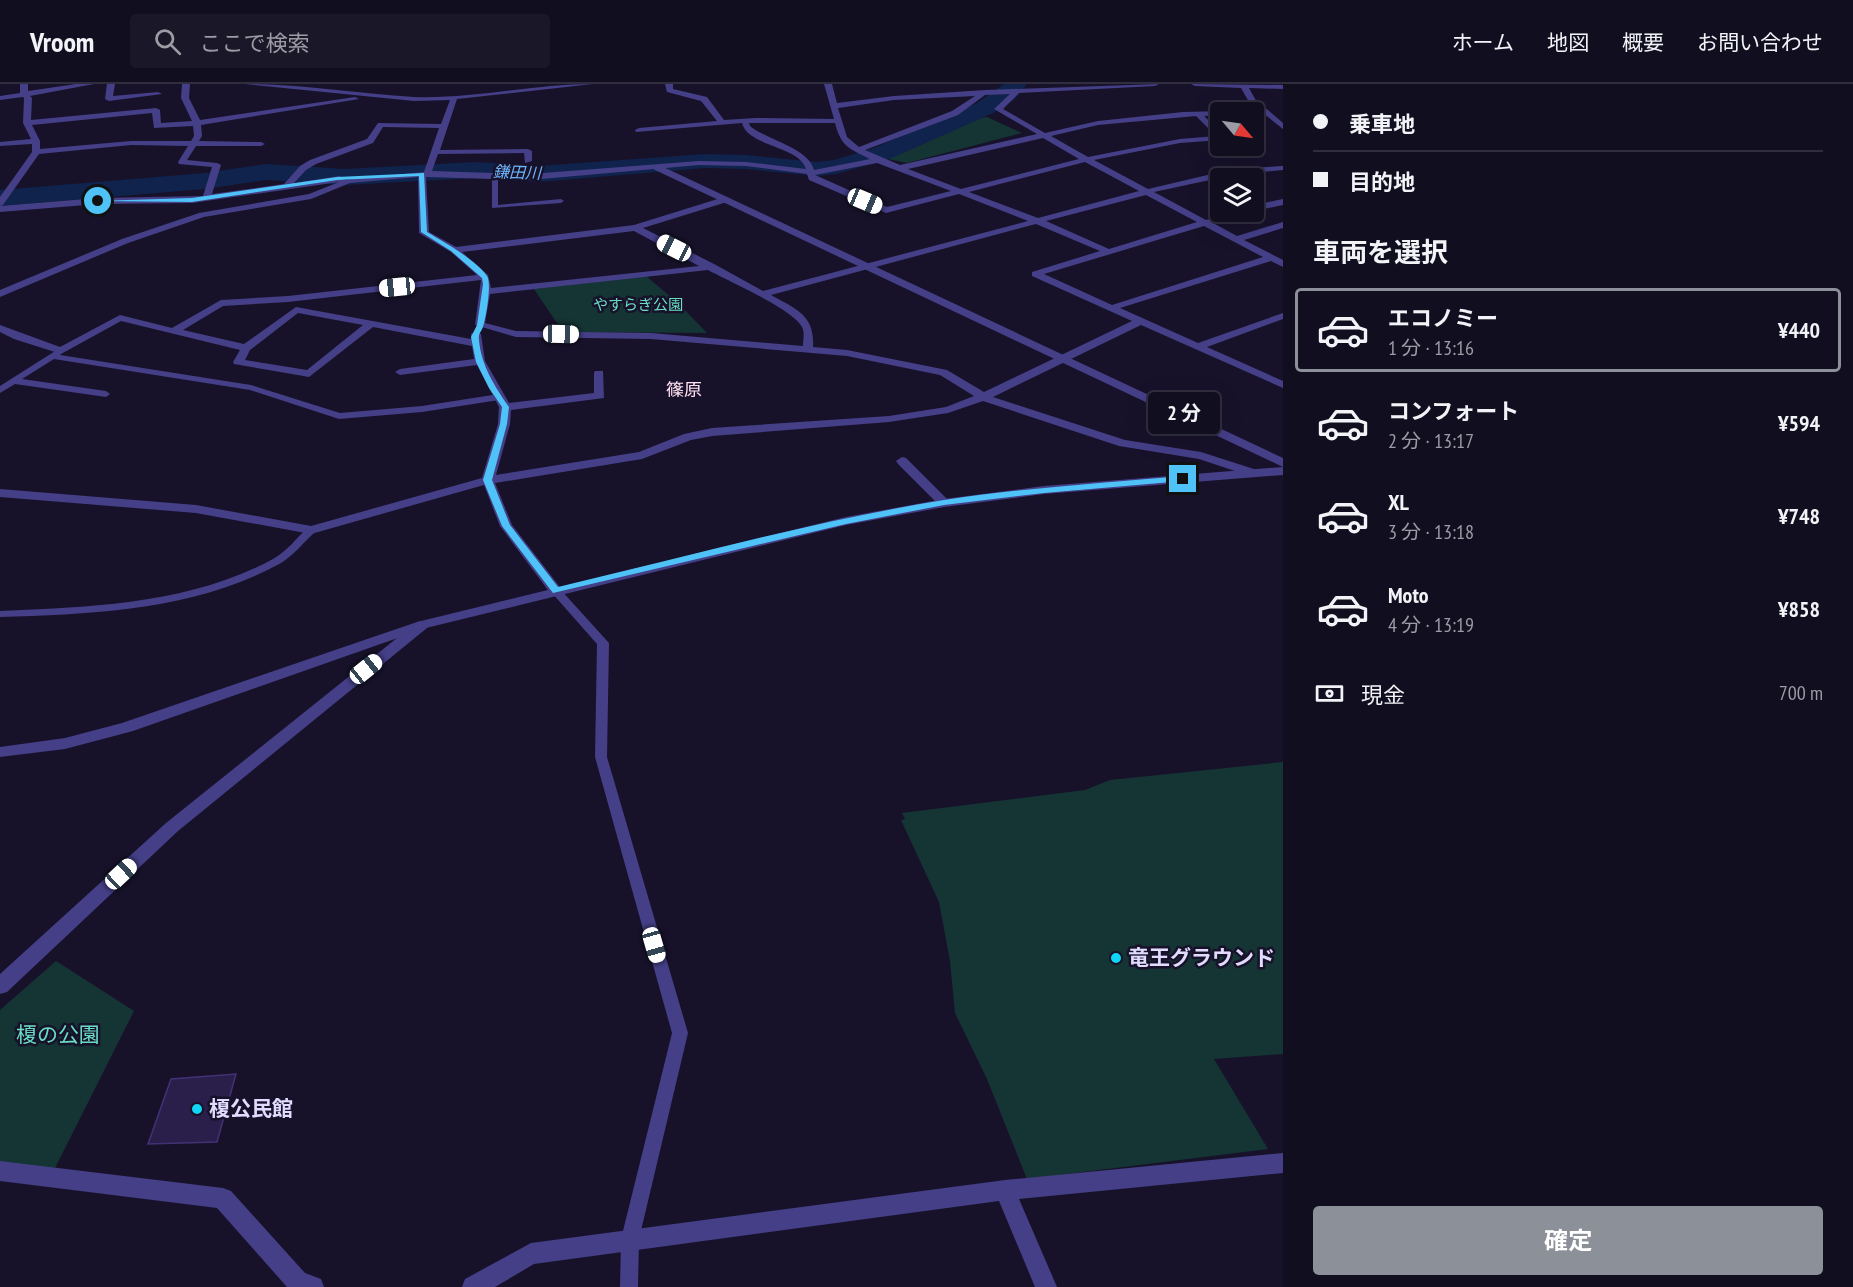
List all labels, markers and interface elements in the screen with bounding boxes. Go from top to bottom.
search box [130,14,550,68]
text: Vroom [30,23,94,60]
icon: search [151,25,184,58]
text: ここで検索 [199,29,309,57]
text: ホーム [1452,29,1514,56]
text: 地図 [1547,29,1589,56]
text: 概要 [1622,29,1664,56]
text: お問い合わせ [1697,29,1823,56]
north arrow [1210,102,1264,156]
map controls [1210,102,1264,222]
text: 乗車地 [1349,110,1415,138]
water label: 鎌田川 [493,161,543,183]
button: layers [1210,168,1264,222]
text: 目的地 [1349,168,1415,196]
car [845,186,885,216]
route start [84,187,111,214]
car [654,232,694,264]
text: 車両を選択 [1313,235,1448,269]
car [378,276,416,298]
park label: やすらぎ公園 [593,295,683,314]
icon: car [1316,303,1370,357]
text: エコノミー [1388,304,1498,332]
text: ¥440 [1778,316,1820,344]
car [543,325,579,343]
text: 1 分 · 13:16 [1388,335,1474,361]
district label: 篠原 [666,378,702,401]
callout: 2 分 [1147,392,1219,434]
icon: car [1316,396,1370,450]
text: コンフォート [1388,397,1519,425]
text: 2 分 [1167,400,1201,426]
text: ¥594 [1778,409,1820,437]
text: 2 分 · 13:17 [1388,428,1474,454]
route end [1169,465,1196,492]
text: XL [1388,488,1409,516]
icon: car [1316,489,1370,543]
text: ¥748 [1778,502,1820,530]
text: 3 分 · 13:18 [1388,519,1474,545]
text: Moto [1388,581,1429,609]
icon: car [1316,582,1370,636]
text: ¥858 [1778,595,1820,623]
text: 4 分 · 13:19 [1388,612,1474,638]
car [346,651,386,687]
icon: cash [1313,677,1346,710]
text: 700 m [1779,680,1823,706]
text: 現金 [1361,681,1405,709]
car [102,855,140,893]
car [640,925,668,965]
place label: 竜王グラウンド [1128,944,1275,971]
marker: 竜王グラウンド [1109,951,1123,965]
park label: 榎の公園 [16,1021,100,1048]
place label: 榎公民館 [209,1095,293,1122]
marker: 榎公民館 [190,1102,204,1116]
button: 確定 [1313,1206,1823,1275]

